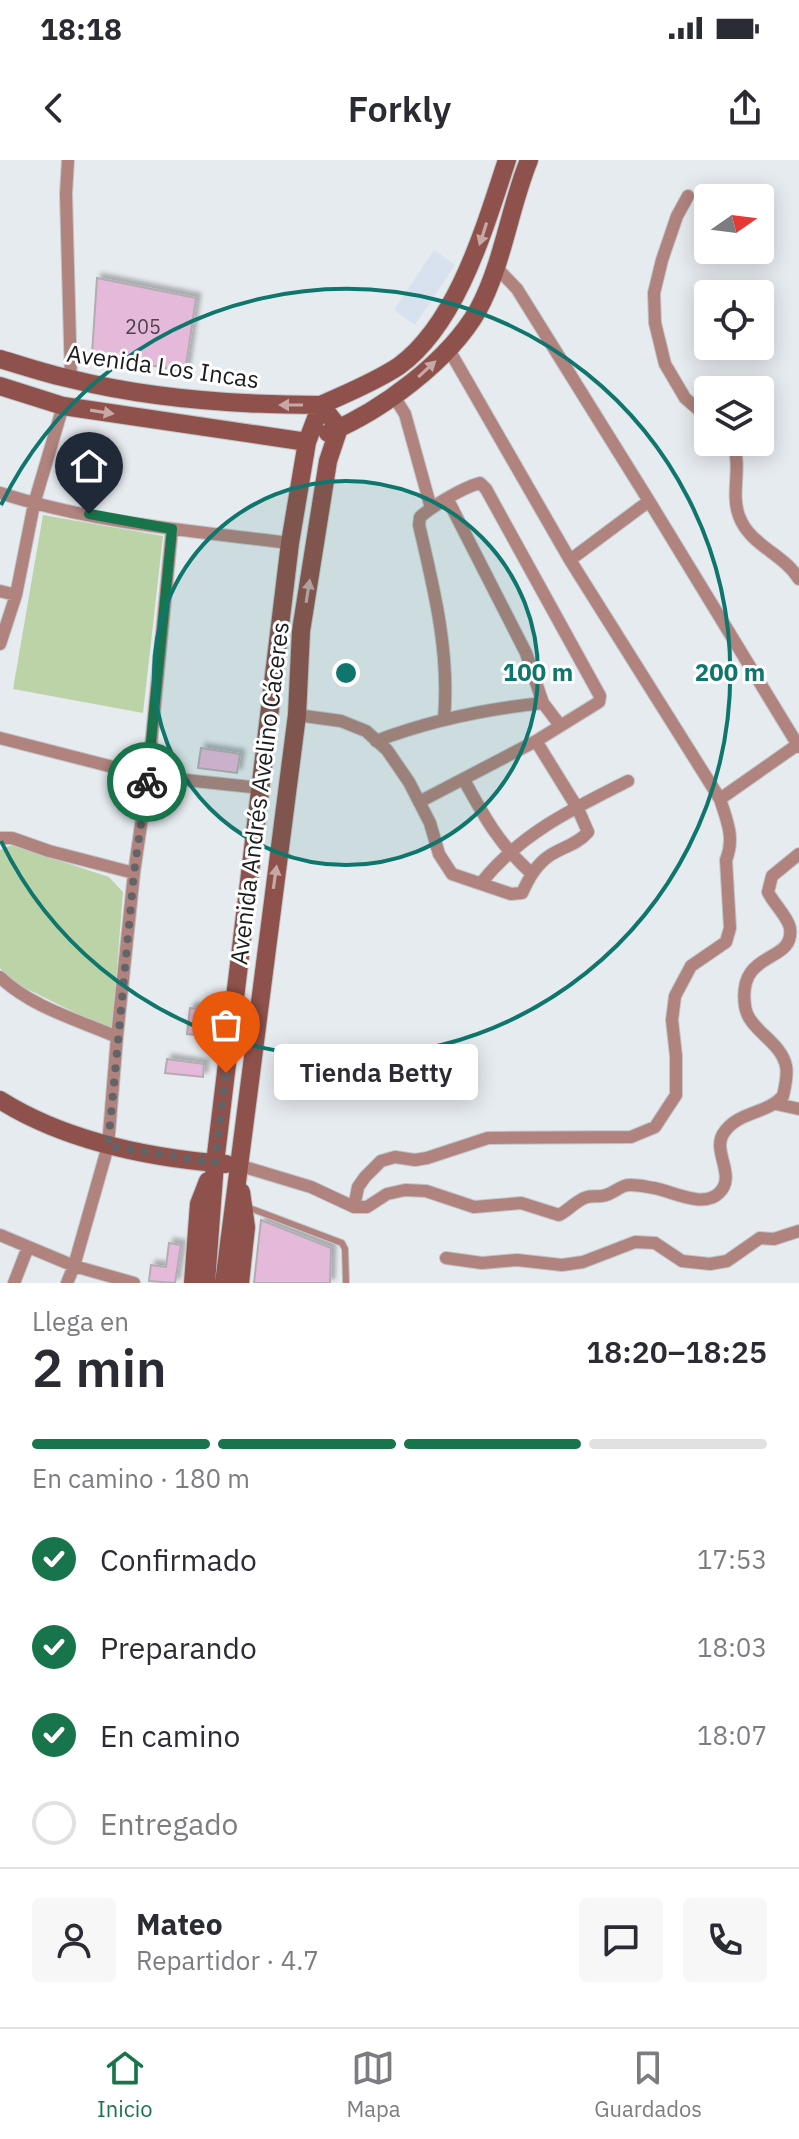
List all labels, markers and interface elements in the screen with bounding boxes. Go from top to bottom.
text: 18:18 [40,9,122,48]
text: Forkly [348,85,451,132]
icon: back [32,86,76,130]
icon: share [723,86,767,130]
north arrow [694,184,774,264]
map controls [694,184,774,456]
one-way arrow [476,222,488,246]
button: locate [694,280,774,360]
house number: 205 [125,313,161,340]
street label: Avenida Los Incas [65,337,261,395]
one-way arrow [417,360,436,378]
button: layers [694,376,774,456]
one-way arrow [278,399,303,411]
one-way arrow [90,406,115,419]
pin [55,432,123,514]
icon: home [67,444,111,488]
one-way arrow [302,578,315,603]
street label: Avenida Andrés Avelino Cáceres [222,620,296,966]
text: 100 m [503,656,573,688]
text: 200 m [695,656,765,688]
centre of rings [332,659,360,687]
courier [107,742,187,822]
icon: bike [125,760,169,804]
one-way arrow [268,864,281,889]
pin [192,991,260,1073]
icon: bag [204,1003,248,1047]
callout: Tienda Betty [274,1045,478,1101]
text: Tienda Betty [300,1055,452,1089]
text: Llega en [32,1304,129,1338]
text: 18:20–18:25 [586,1332,767,1371]
text: 2 min [32,1334,167,1401]
text: En camino · 180 m [32,1461,250,1495]
icon: check [32,1537,76,1581]
text: Confirmado [100,1540,257,1579]
text: 17:53 [697,1542,767,1576]
icon: check [32,1625,76,1669]
text: Preparando [100,1628,257,1667]
text: 18:03 [697,1630,767,1664]
icon: check [32,1713,76,1757]
text: En camino [100,1716,240,1755]
text: 18:07 [697,1718,767,1752]
text: Entregado [100,1804,238,1843]
button: person [32,1898,116,1982]
button: chat [579,1898,663,1982]
button: phone [683,1898,767,1982]
text: Mateo [136,1904,223,1943]
text: Repartidor · 4.7 [136,1943,319,1977]
tab: Inicio [97,2046,153,2123]
tab: Mapa [346,2046,401,2123]
tab: Guardados [594,2046,702,2123]

